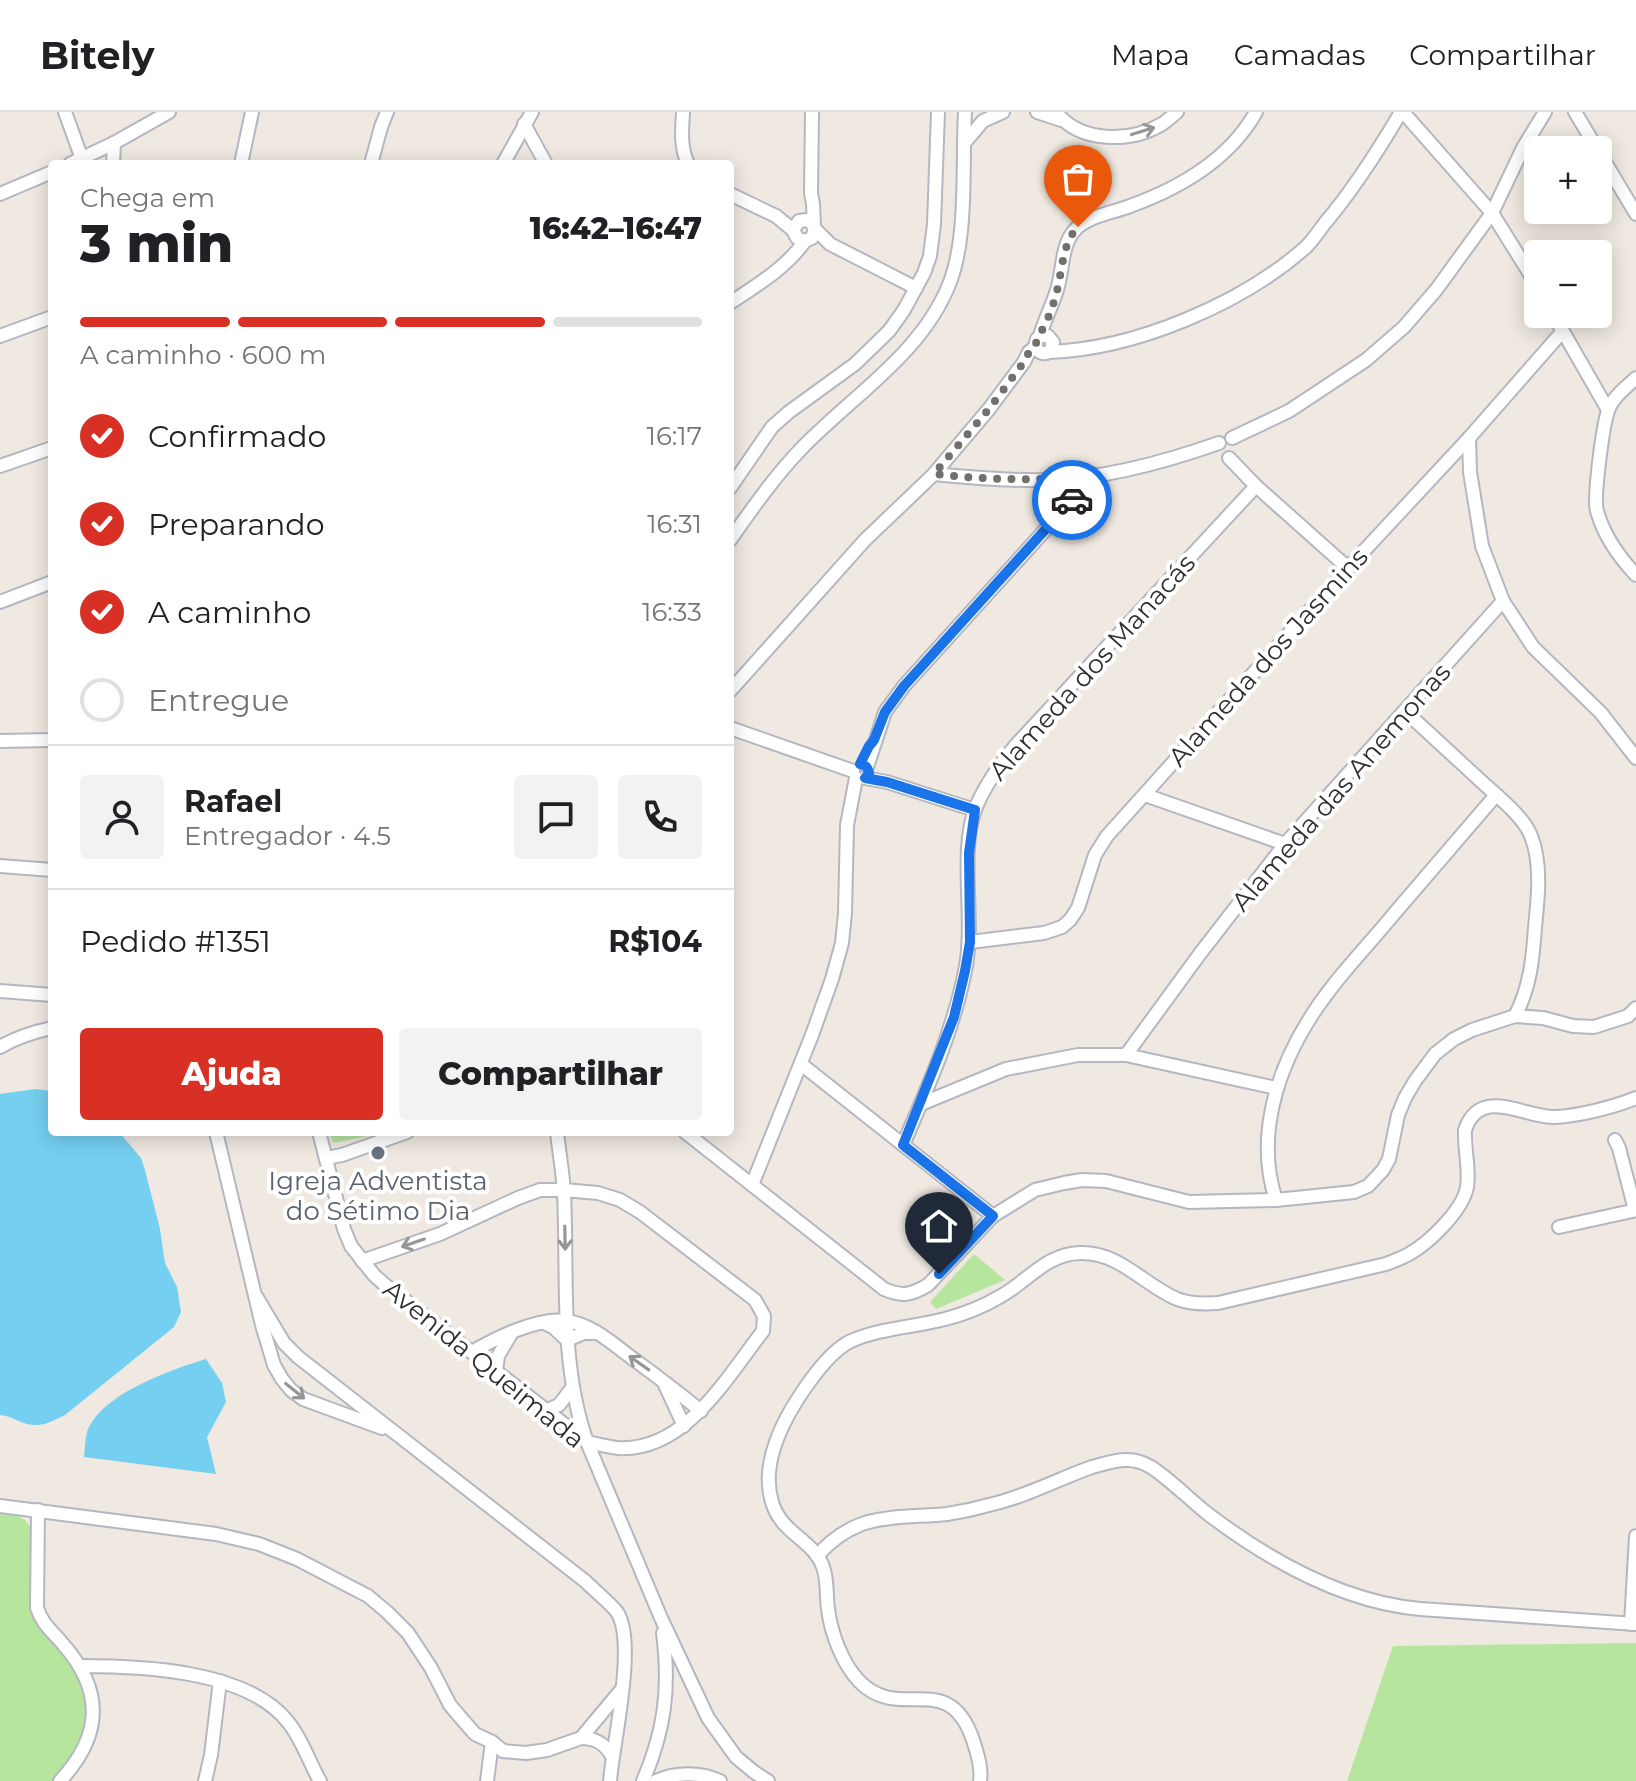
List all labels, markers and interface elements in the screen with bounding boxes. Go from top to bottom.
text: Bitely [40,32,155,79]
text: Mapa [1111,38,1190,72]
text: Camadas [1234,38,1365,72]
text: Compartilhar [1409,38,1596,72]
one-way arrow [1129,123,1155,138]
map controls [1524,136,1612,328]
button: + [1524,136,1612,224]
pin [1044,145,1112,227]
icon: bag [1056,157,1100,201]
text: Chega em [80,182,215,214]
text: 16:42–16:47 [530,210,702,247]
text: 3 min [80,212,233,275]
button: − [1524,240,1612,328]
text: A caminho · 600 m [80,339,326,371]
icon: check [80,414,124,458]
text: Confirmado [148,418,326,455]
text: 16:17 [647,420,702,452]
courier [1032,460,1112,540]
icon: car [1050,478,1094,522]
icon: check [80,502,124,546]
text: Preparando [148,506,325,543]
text: 16:31 [647,508,702,540]
street label: Alameda dos Jasmins [1161,541,1375,773]
street label: Alameda dos Manacás [982,547,1202,787]
icon: check [80,590,124,634]
text: A caminho [148,594,311,631]
text: 16:33 [642,596,702,628]
street label: Alameda das Anemonas [1225,657,1457,917]
text: Entregue [148,682,289,719]
button: person [80,775,164,859]
button: chat [514,775,598,859]
button: phone [618,775,702,859]
text: Rafael [184,783,282,820]
text: Entregador · 4.5 [184,820,391,852]
text: Pedido #1351 [80,923,271,960]
text: R$104 [608,923,702,960]
button: Ajuda [80,1028,383,1120]
button: Compartilhar [399,1028,702,1120]
marker: Igreja Adventista do Sétimo Dia [369,1144,387,1162]
place label: Igreja Adventista do Sétimo Dia [268,1165,488,1227]
pin [905,1192,973,1274]
icon: home [917,1204,961,1248]
one-way arrow [557,1224,573,1251]
one-way arrow [401,1237,426,1252]
street label: Avenida Queimada [377,1273,591,1455]
one-way arrow [628,1355,650,1372]
one-way arrow [284,1383,305,1400]

